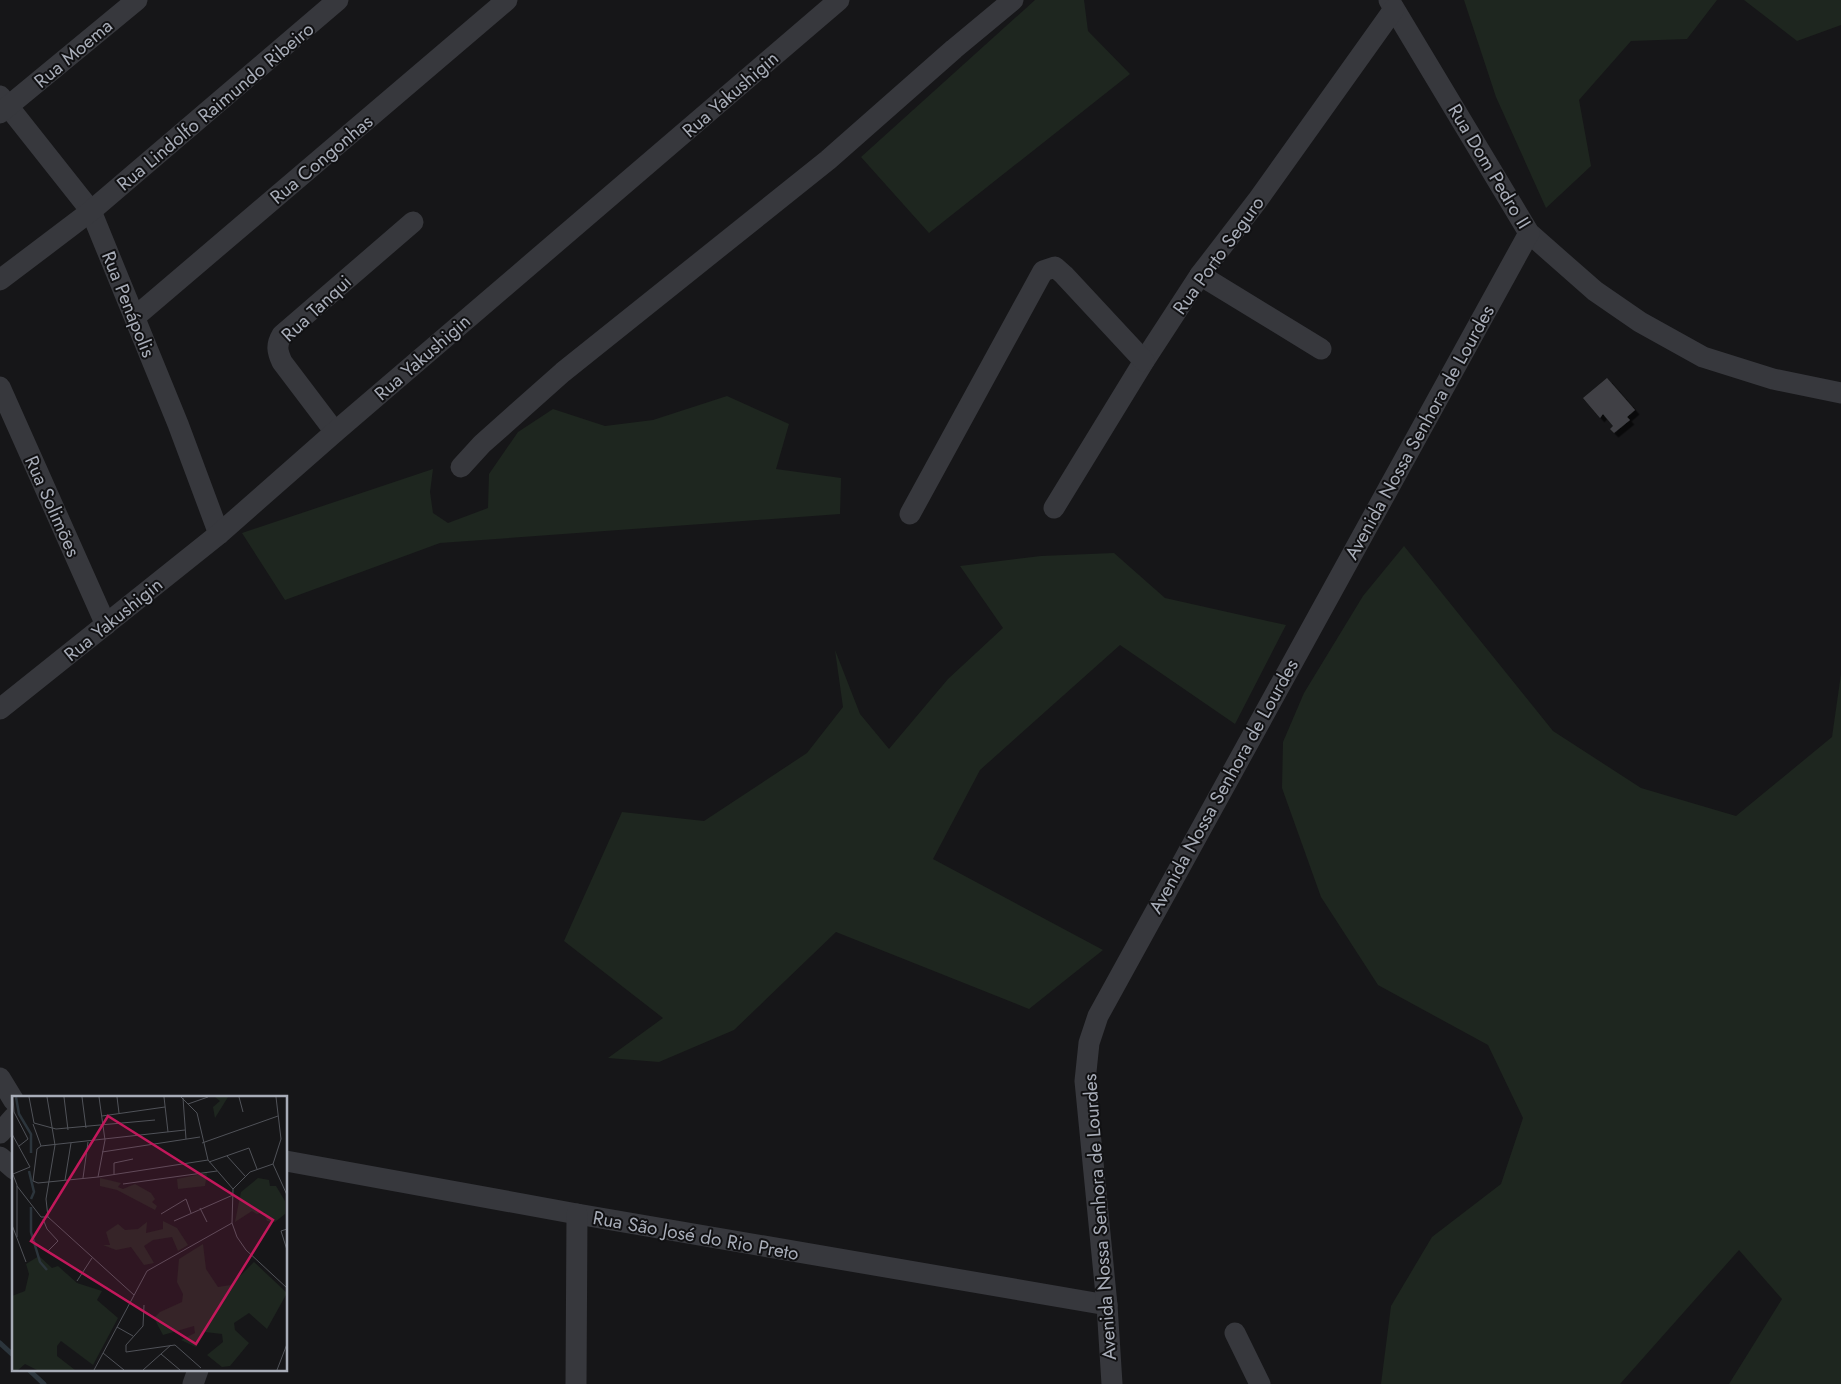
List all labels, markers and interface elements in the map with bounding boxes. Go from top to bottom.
street label: Rua Moema [28,13,118,94]
street label: Rua Lindolfo Raimundo Ribeiro [111,16,320,197]
street label: Rua Yakushigin [676,45,784,144]
street label: Rua Dom Pedro II [1442,99,1538,234]
street label: Rua Congonhas [264,108,379,210]
street label: Rua Porto Seguro [1166,191,1271,320]
street label: Rua Penápolis [95,247,162,362]
street label: Rua Tanqui [275,269,357,348]
street label: Avenida Nossa Senhora de Lourdes [1338,300,1501,564]
street label: Rua Yakushigin [368,308,476,407]
street label: Rua Solimões [18,451,87,561]
street label: Rua Yakushigin [58,571,168,668]
street label: Avenida Nossa Senhora de Lourdes [1142,654,1305,918]
street label: Avenida Nossa Senhora de Lourdes [1076,1072,1123,1361]
inset map [12,1096,288,1372]
street label: Rua São José do Rio Preto [591,1204,801,1267]

